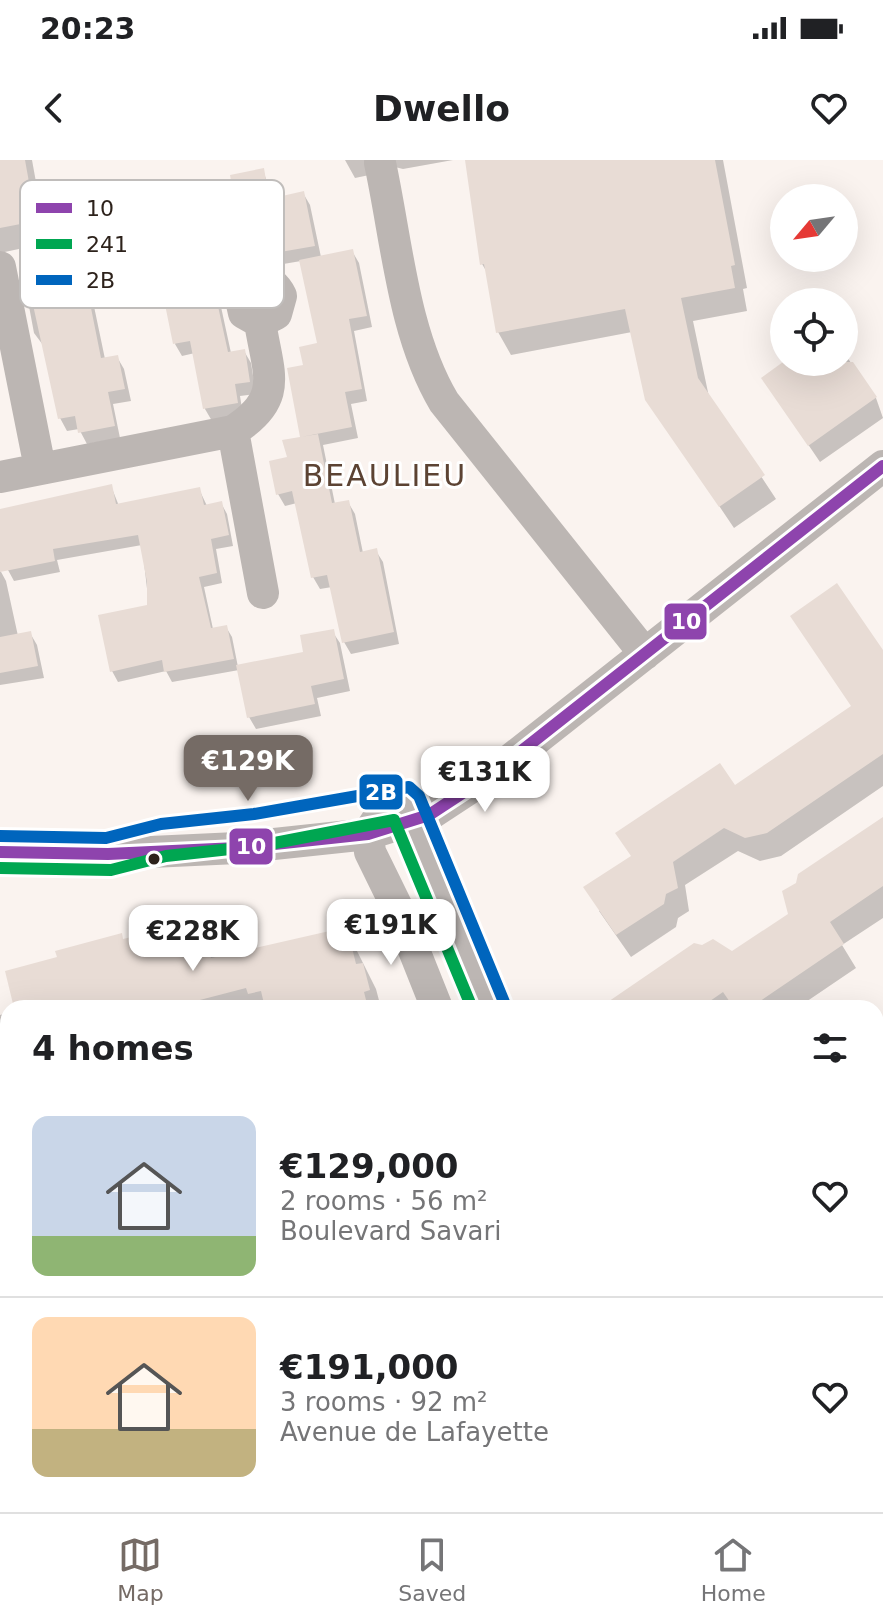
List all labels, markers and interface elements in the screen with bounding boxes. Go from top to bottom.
text: 20:23 [40,11,136,46]
icon: back [32,86,76,130]
icon: heart [807,86,851,130]
text: Dwello [373,88,510,129]
legend [20,180,284,308]
north arrow [770,184,858,272]
map controls [770,184,858,376]
text: 10 [86,196,114,221]
text: 241 [86,232,128,257]
text: 2B [86,268,115,293]
button: locate [770,288,858,376]
district label: BEAULIEU [303,458,467,493]
line badge: 10 [663,602,708,641]
text: 10 [671,609,701,634]
pin: €129K [192,735,304,803]
text: €129K [202,746,294,776]
pin: €131K [429,746,541,814]
text: €131K [439,757,531,787]
line badge: 2B [358,773,404,811]
text: 2B [365,780,397,805]
line badge: 10 [228,827,274,866]
text: 10 [236,834,266,859]
unlabelled marker [146,851,162,867]
pin: €191K [335,899,447,967]
pin: €228K [137,905,249,973]
text: €191K [345,910,437,940]
text: €228K [147,916,239,946]
icon: filters [808,1026,852,1070]
text: 4 homes [32,1028,194,1068]
text: €129,000 [280,1146,459,1186]
icon: home [96,1148,192,1244]
icon: heart [808,1174,852,1218]
text: 2 rooms · 56 m² [280,1186,488,1216]
text: Boulevard Savari [280,1216,501,1246]
text: €191,000 [280,1347,459,1387]
icon: home [96,1349,192,1445]
icon: heart [808,1375,852,1419]
text: 3 rooms · 92 m² [280,1387,488,1417]
text: Avenue de Lafayette [280,1417,549,1447]
tab: Map [117,1533,164,1606]
tab: Saved [398,1533,466,1606]
tab: Home [701,1533,766,1606]

